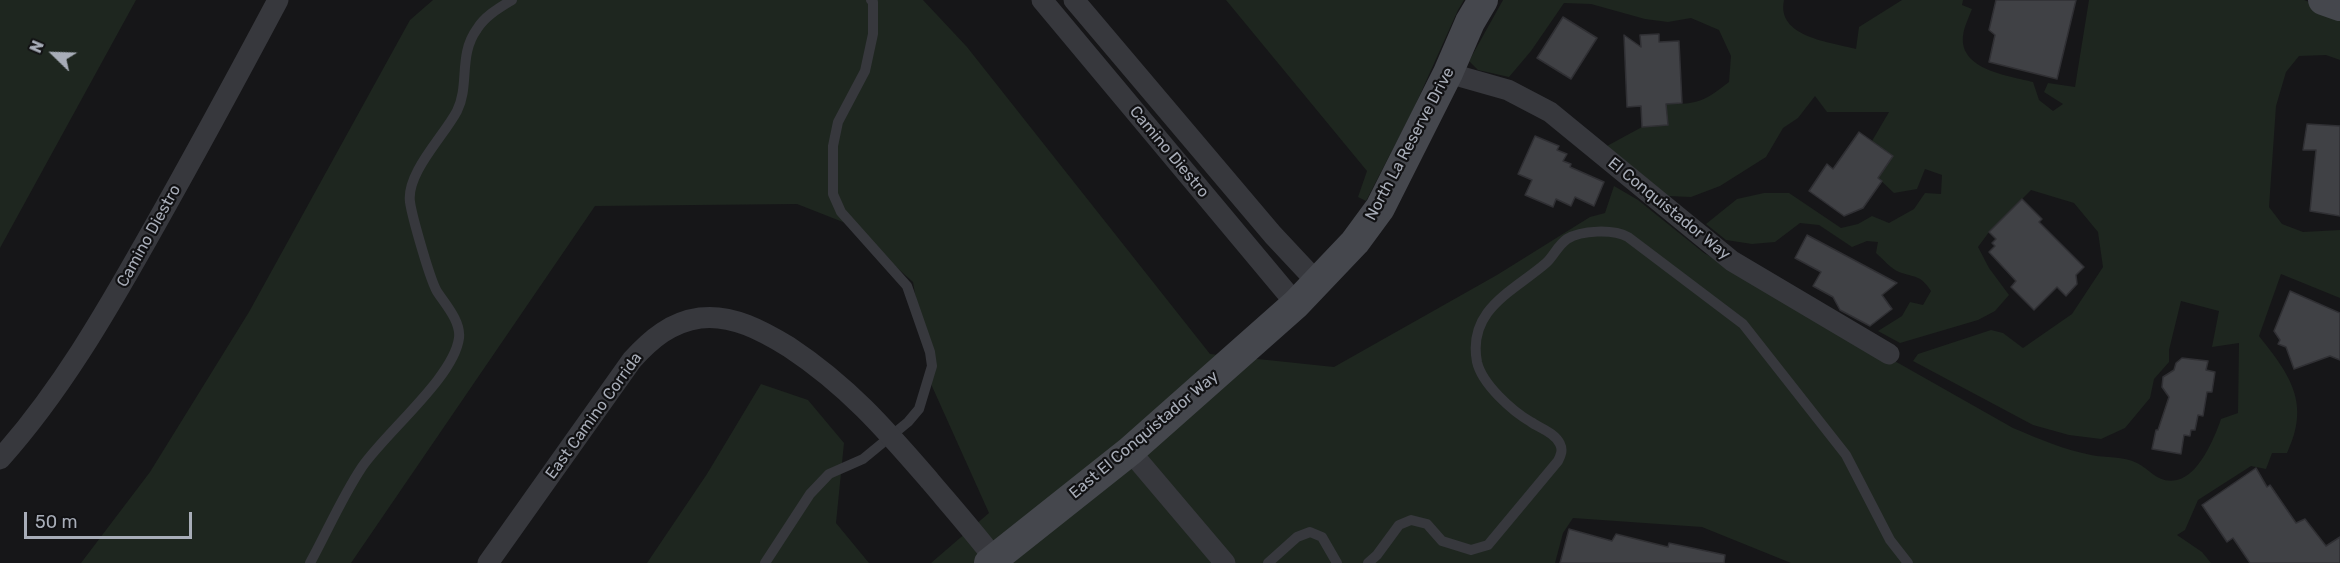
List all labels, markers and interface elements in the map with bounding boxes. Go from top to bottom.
north arrow [24,24,84,84]
text: N [26,38,48,56]
street label: North La Reserve Drive [1361,64,1459,224]
street label: Camino Diestro [1125,102,1213,202]
street label: El Conquistador Way [1604,154,1734,264]
street label: Camino Diestro [113,182,185,290]
street label: East Camino Corrida [542,349,646,483]
street label: East El Conquistador Way [1066,367,1222,503]
scale bar [27,500,195,538]
text: 50 m [35,511,78,533]

